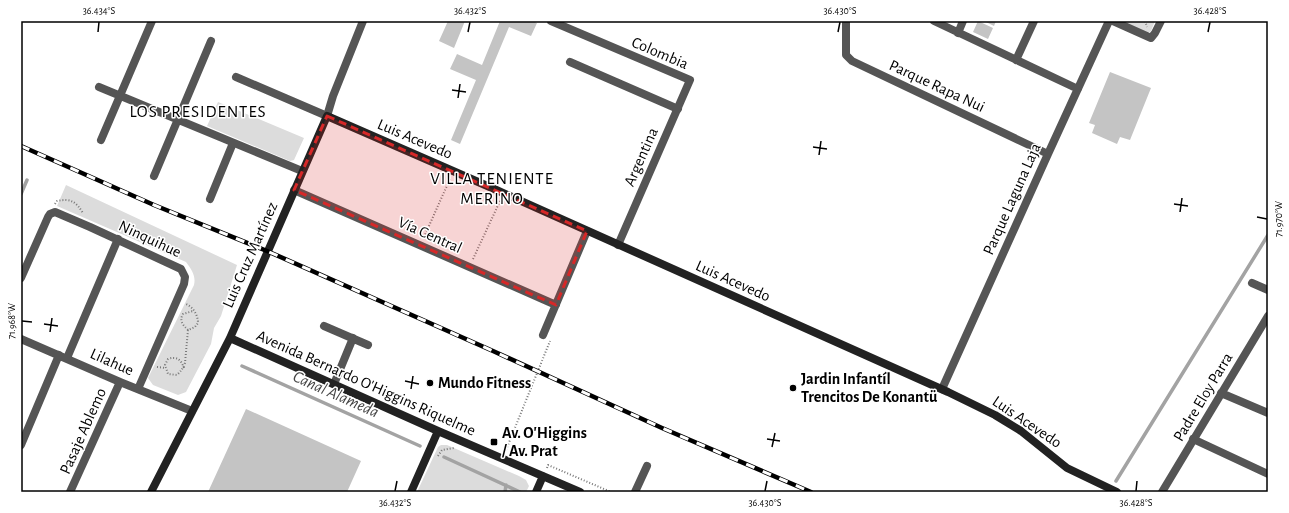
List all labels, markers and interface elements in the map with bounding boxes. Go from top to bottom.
text: 36.434°S [83,6,116,16]
text: 36.432°S [454,6,486,16]
text: 36.430°S [824,6,857,16]
text: 36.428°S [1194,6,1227,16]
street label: Colombia [629,34,691,72]
street label: Parque Rapa Nui [887,57,987,115]
district label: LOS PRESIDENTES [129,103,267,120]
street label: Luis Acevedo [375,116,455,162]
street label: Argentina [621,125,661,189]
street label: Parque Laguna Laja [980,141,1045,258]
district label: VILLA TENIENTE MERINO [430,170,554,207]
street label: Luis Cruz Martínez [220,199,281,310]
text: 71.970°W [1274,201,1284,237]
street label: Vía Central [396,214,464,256]
street label: Ninquihue [116,218,184,260]
street label: Luis Acevedo [693,257,773,305]
text: 71.968°W [7,303,17,339]
street label: Avenida Bernardo O'Higgins Riquelme [254,327,478,439]
street label: Lilahue [88,345,136,379]
street label: Padre Eloy Parra [1170,350,1237,445]
water label: Canal Alameda [291,368,381,420]
place label: Jardin Infantíl Trencitos De Konantü [801,371,938,405]
place label: Mundo Fitness [438,375,531,391]
marker: Mundo Fitness [425,378,435,388]
marker: Jardin Infantíl Trencitos De Konantü [788,383,798,393]
street label: Pasaje Ablemo [57,385,110,477]
street label: Luis Acevedo [989,393,1065,451]
place label: Av. O'Higgins / Av. Prat [501,425,587,459]
marker: Av. O'Higgins / Av. Prat [489,437,499,447]
text: 36.432°S [379,498,411,508]
text: 36.430°S [749,498,782,508]
text: 36.428°S [1120,498,1153,508]

